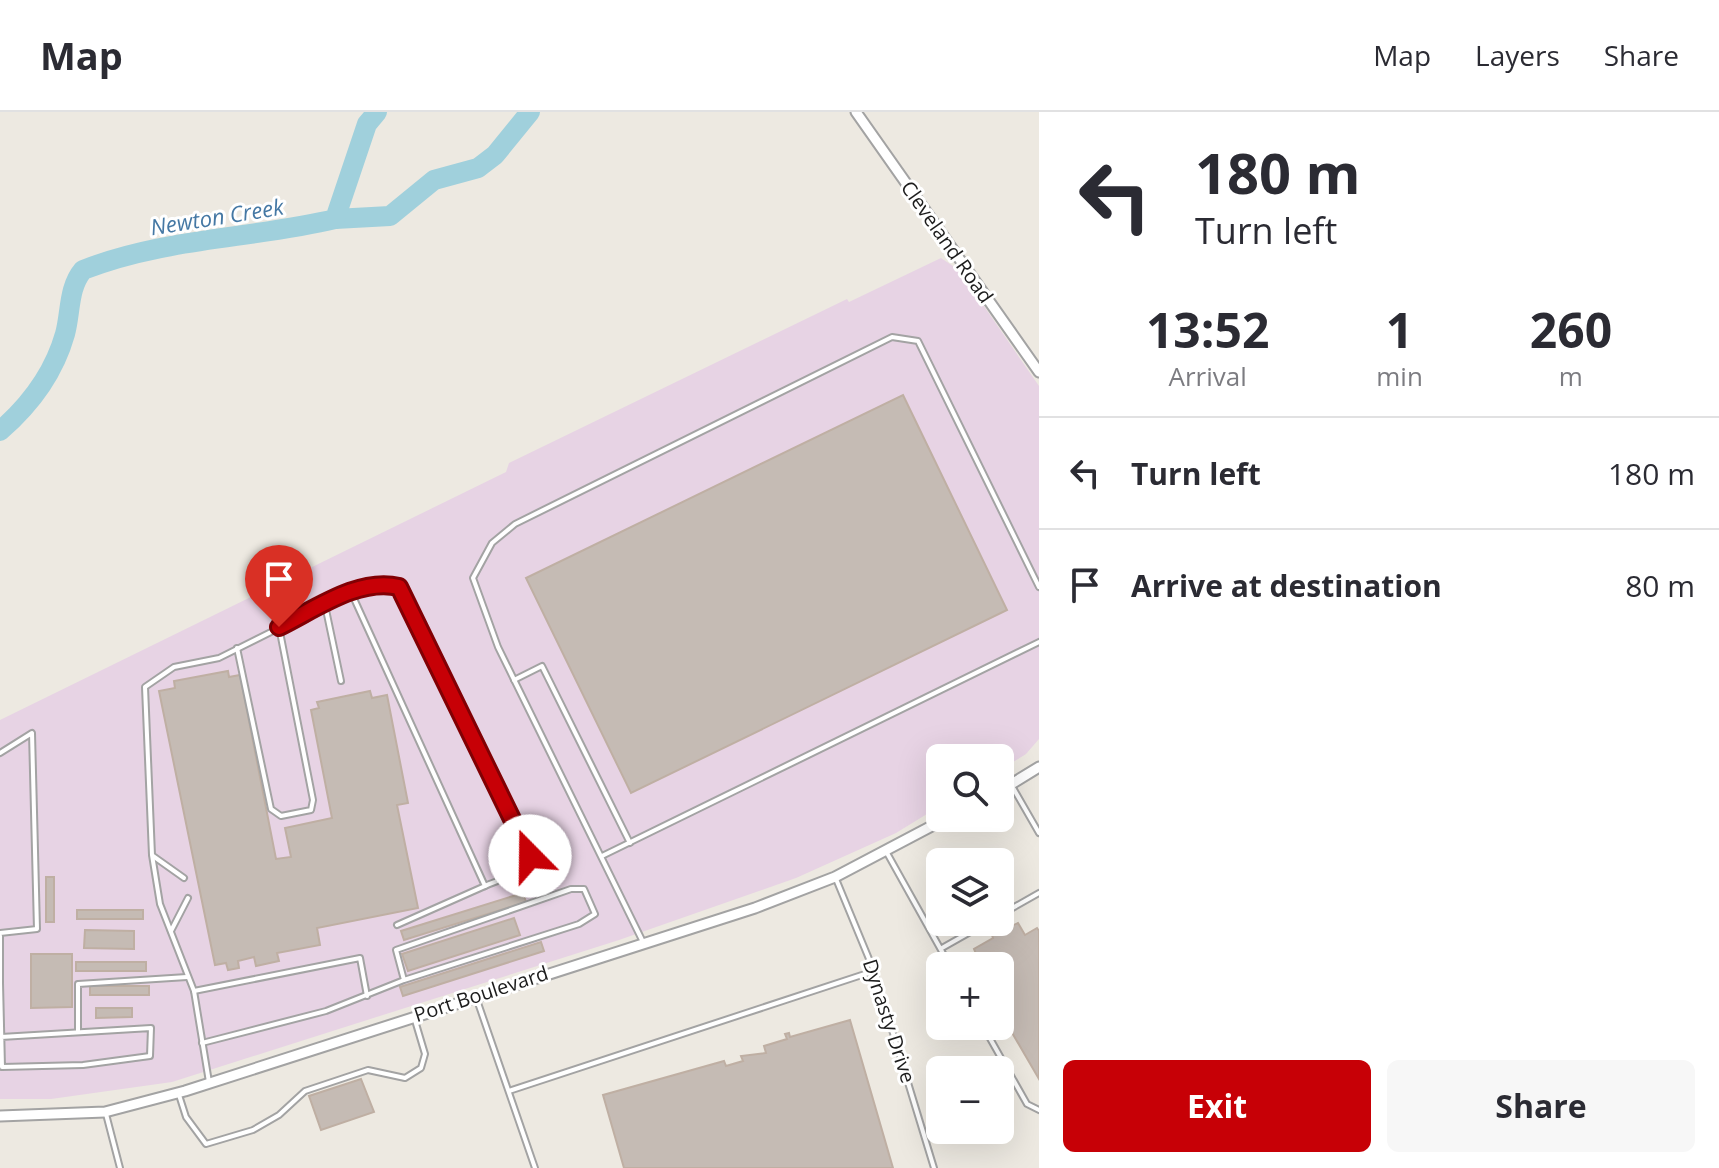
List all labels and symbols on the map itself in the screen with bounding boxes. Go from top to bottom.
street label: Cleveland Road [895,175,1000,308]
water label: Newton Creek [148,190,287,241]
pin [245,545,313,627]
position arrow [488,814,572,898]
street label: Dynasty Drive [857,955,922,1086]
street label: Port Boulevard [410,959,551,1028]

